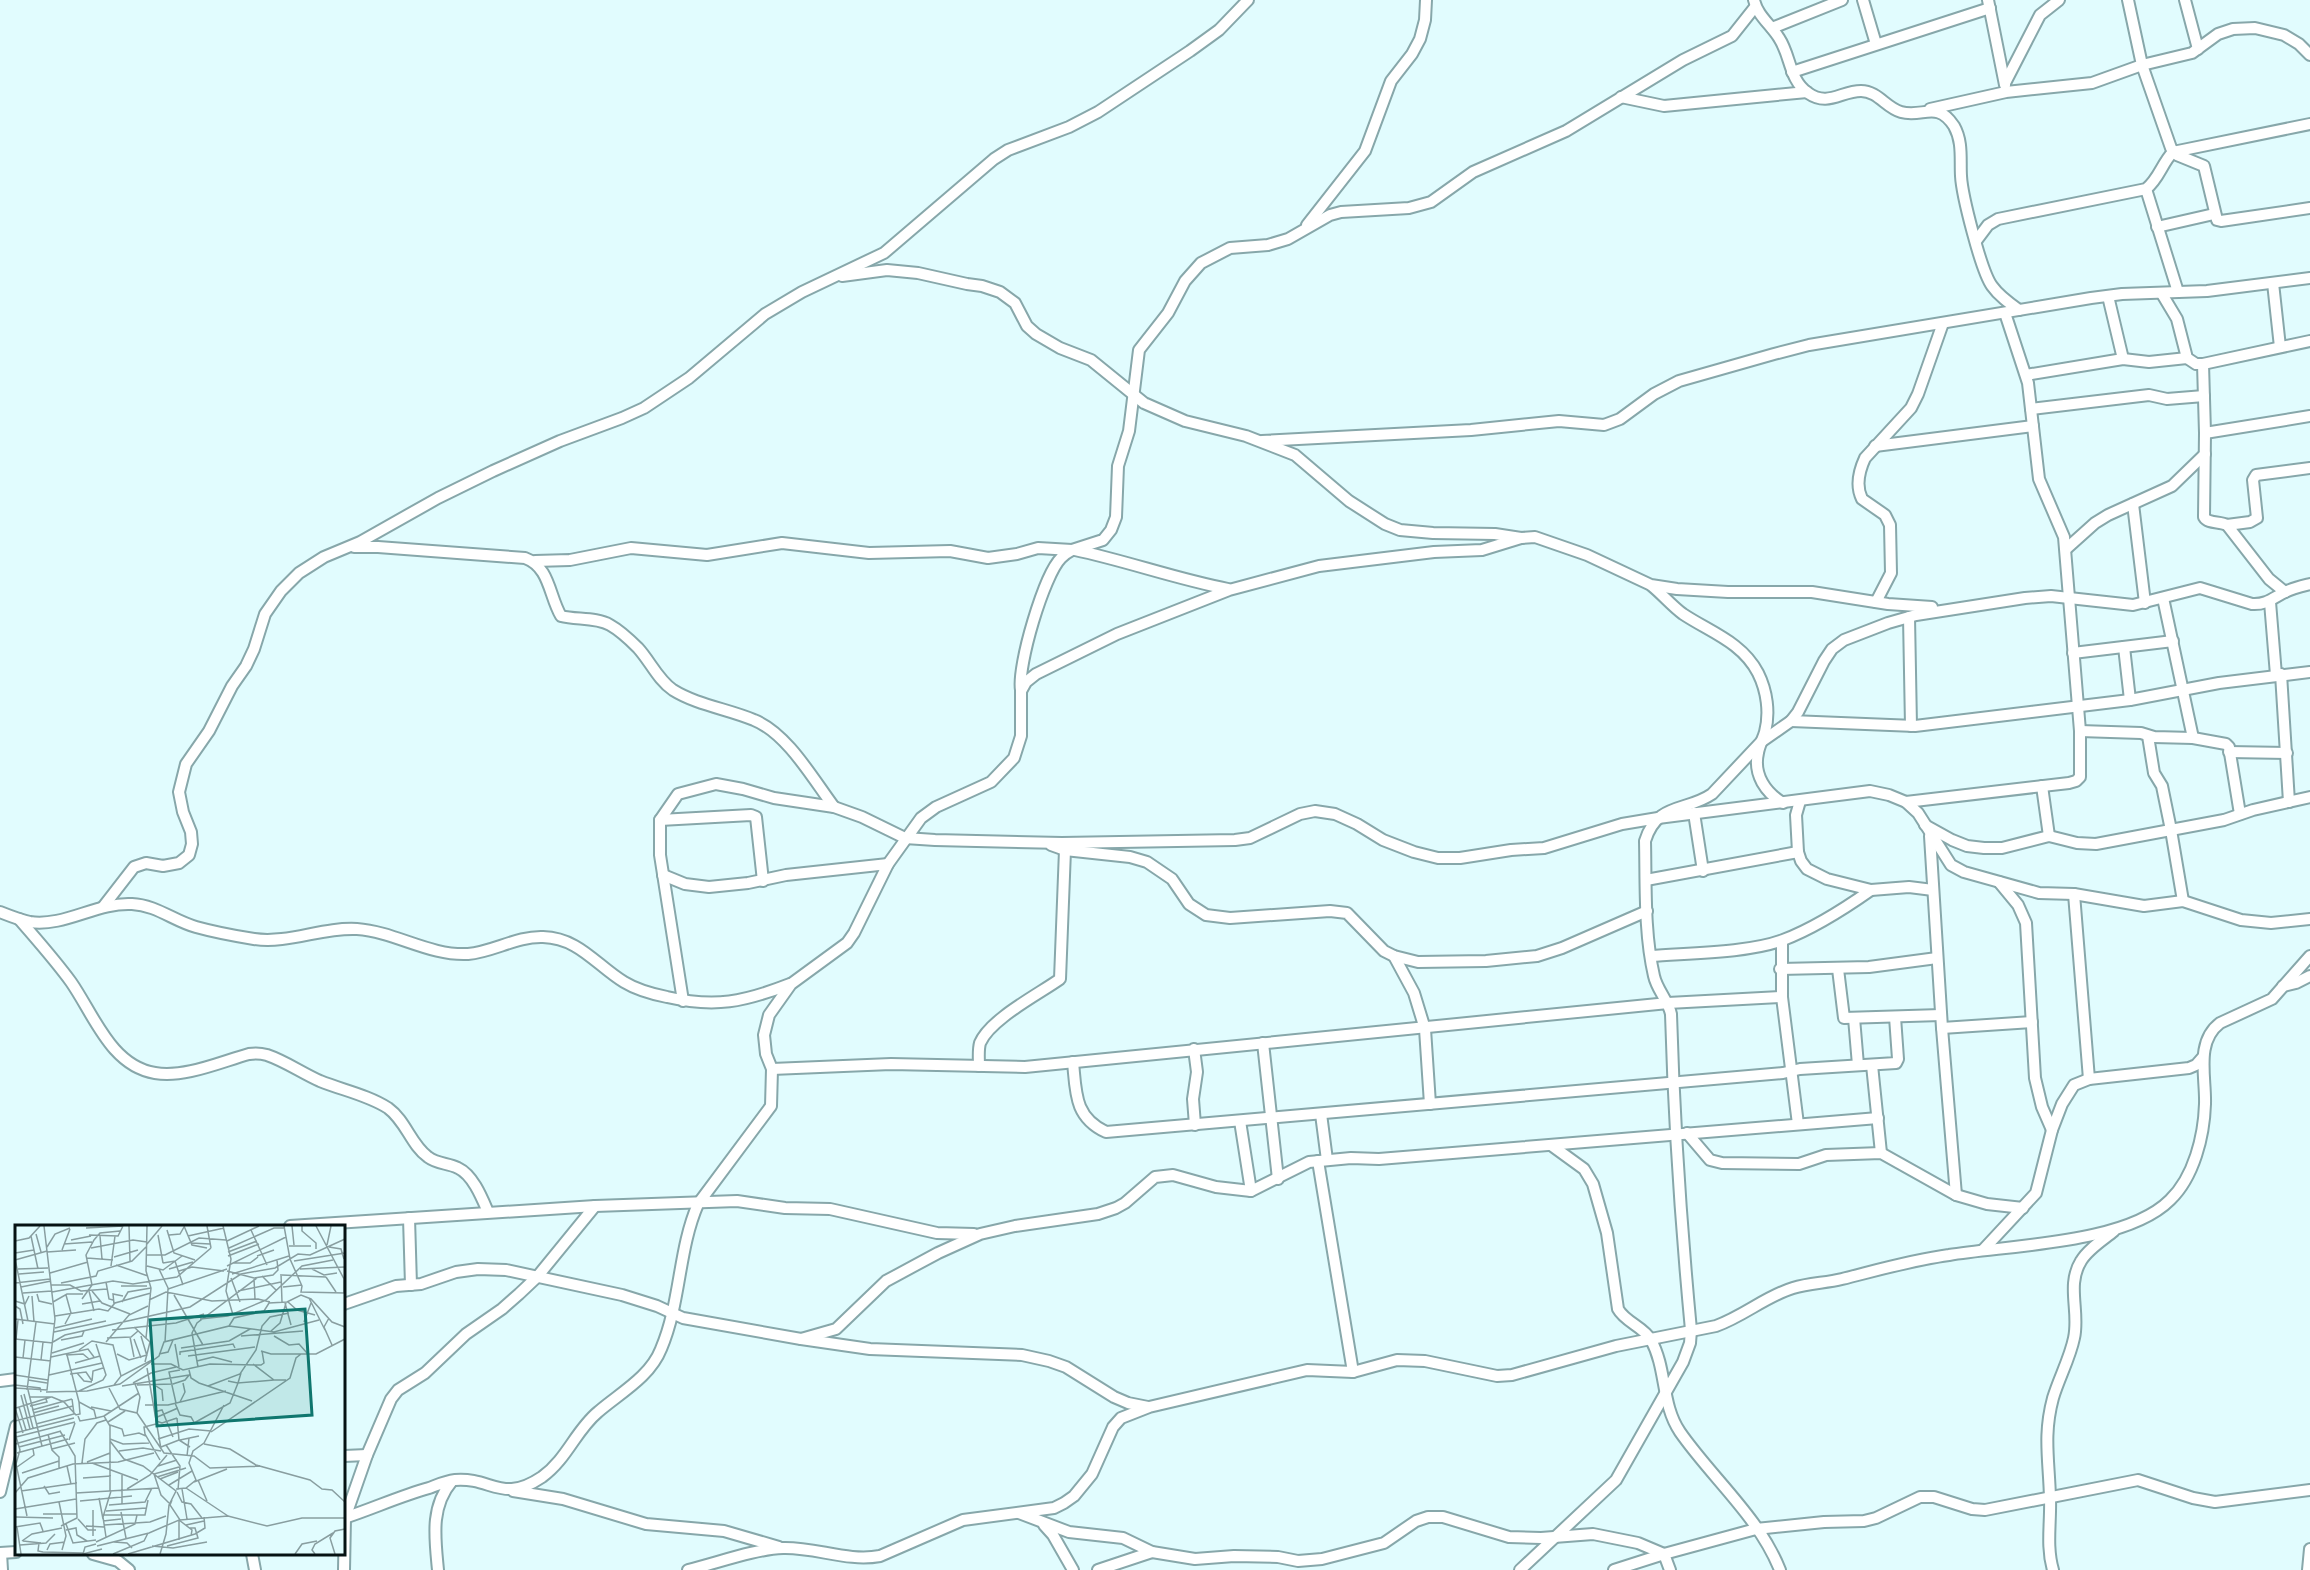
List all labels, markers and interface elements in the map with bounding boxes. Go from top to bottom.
inset map [15,1225,345,1555]

